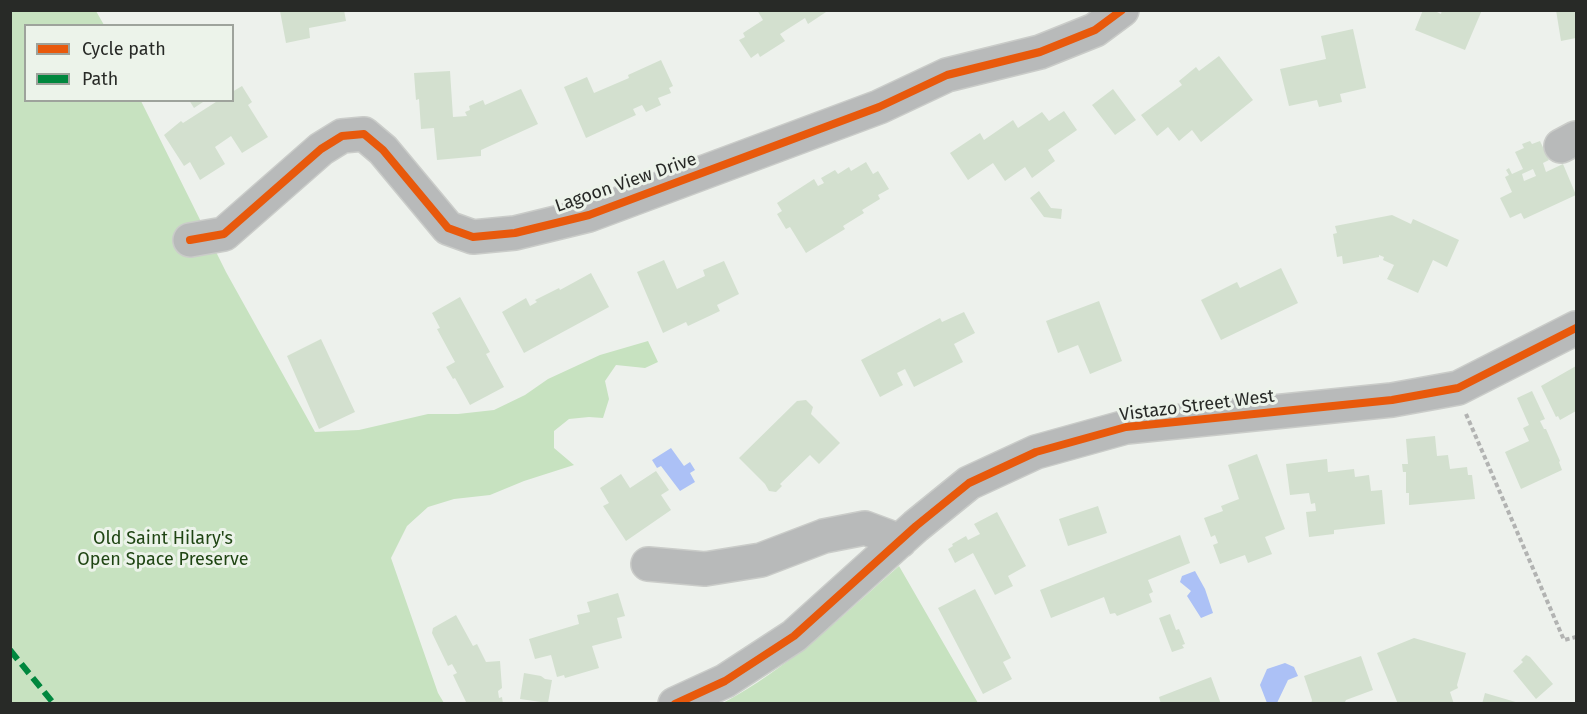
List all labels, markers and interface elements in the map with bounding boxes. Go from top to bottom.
legend [24,24,234,102]
text: Cycle path [82,38,166,60]
text: Path [82,68,118,90]
street label: Lagoon View Drive [552,149,700,217]
street label: Vistazo Street West [1118,386,1276,426]
park label: Old Saint Hilary's Open Space Preserve [77,528,249,570]

